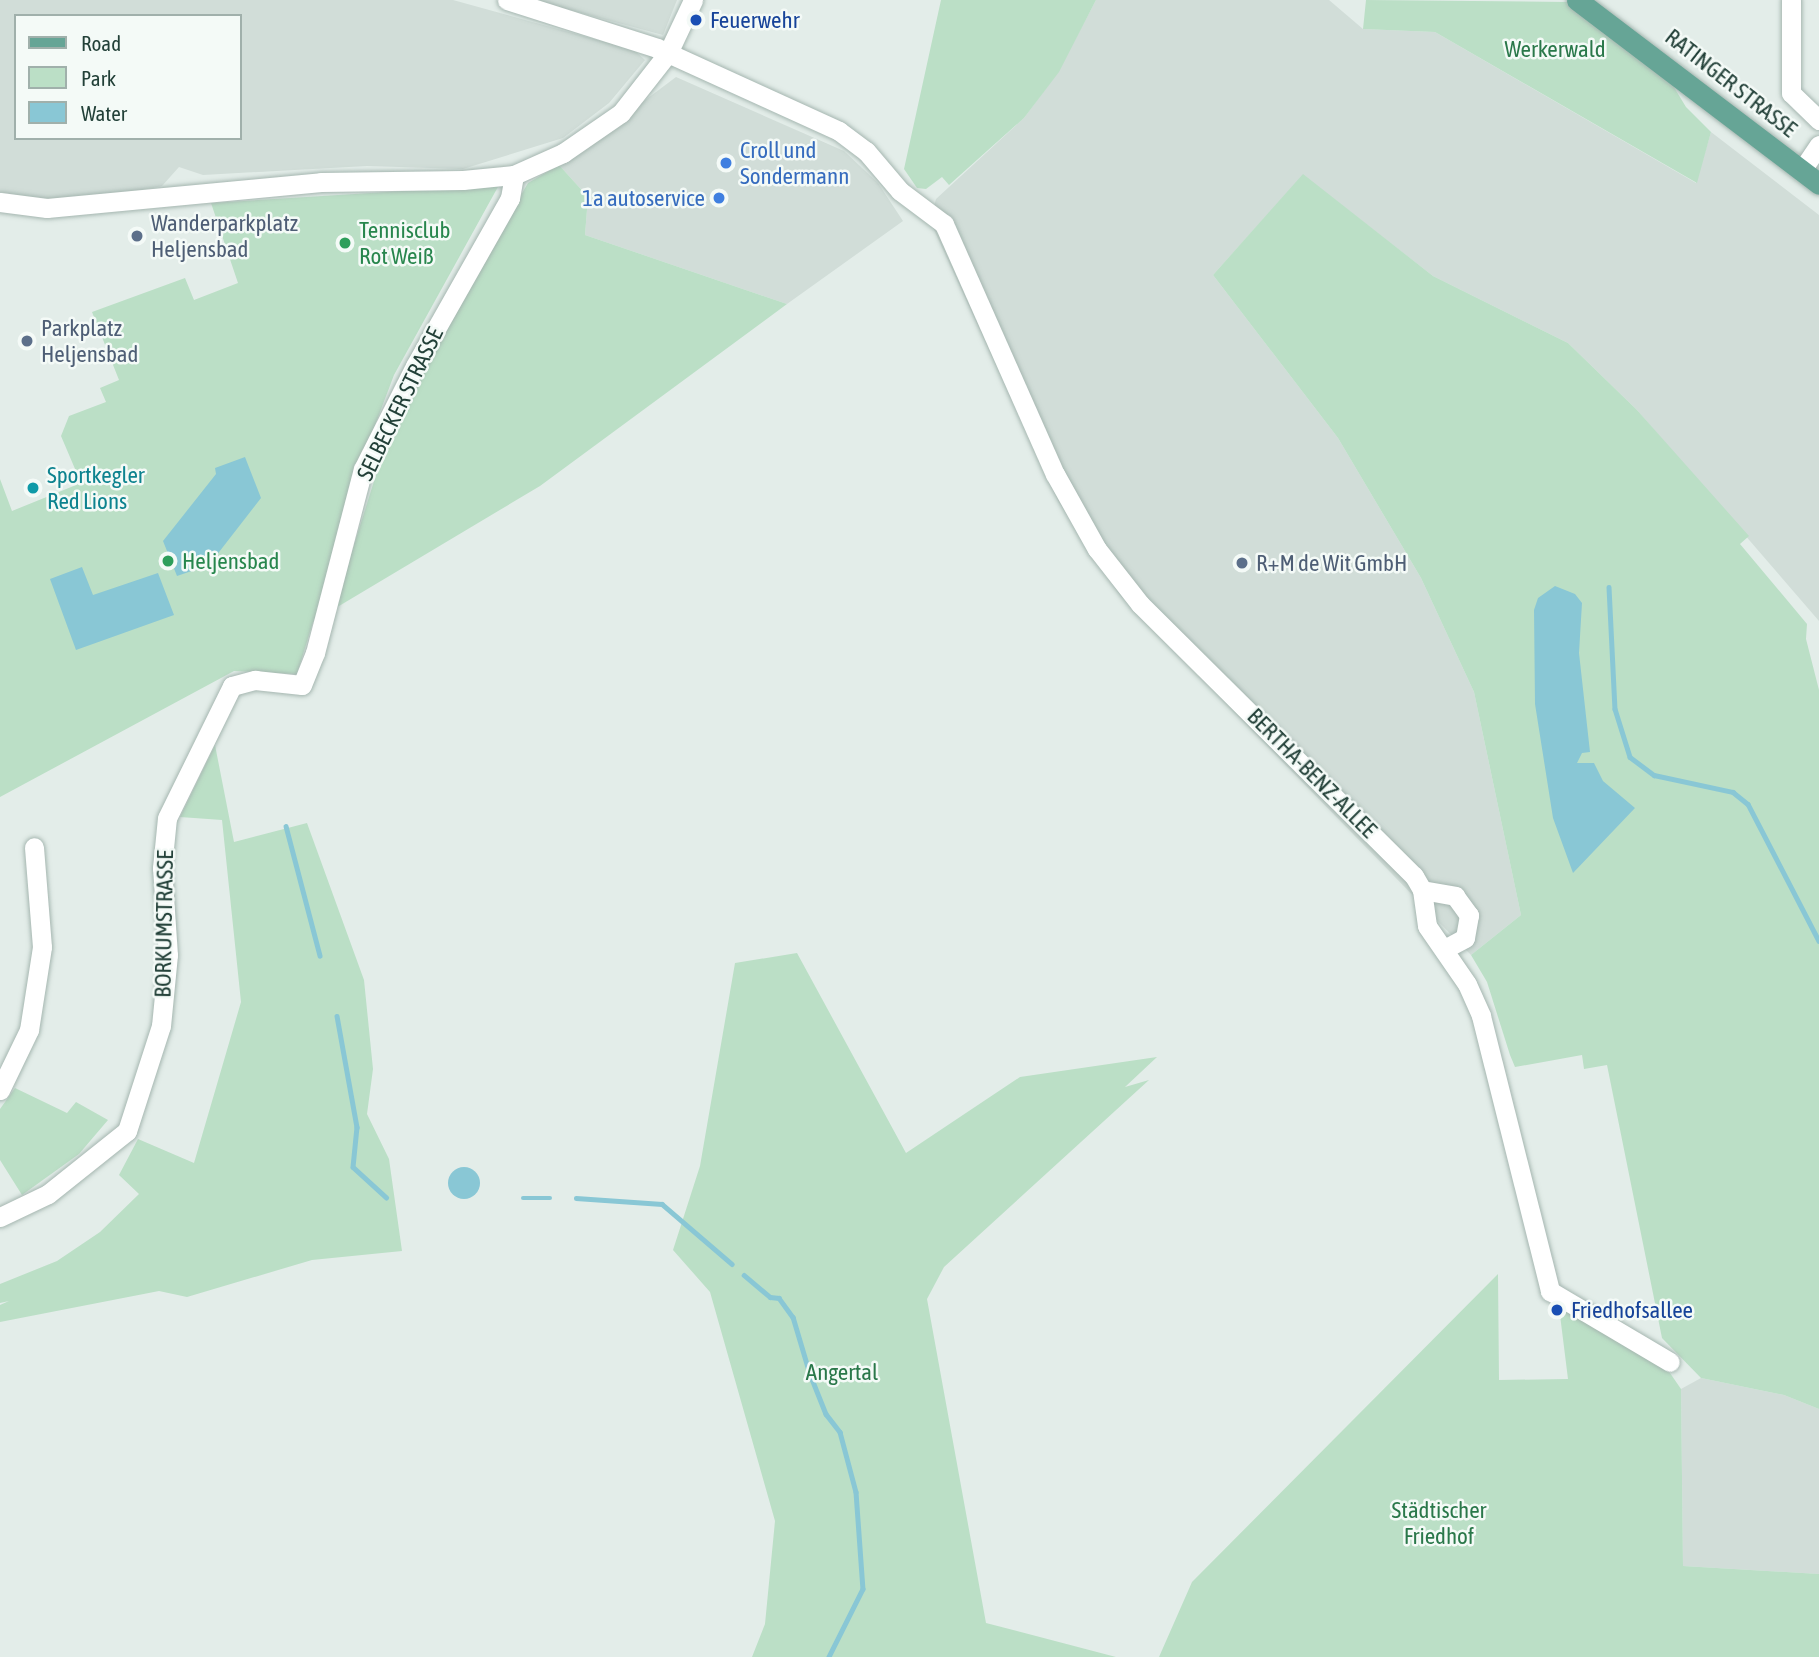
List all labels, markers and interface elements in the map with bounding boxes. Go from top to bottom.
place label: Feuerwehr [710,6,799,34]
marker: Feuerwehr [688,12,704,28]
legend [14,14,242,140]
street label: RATINGER STRASSE [1660,23,1802,143]
text: Road [81,31,121,55]
park label: Werkerwald [1504,35,1606,63]
text: Park [81,66,116,90]
text: Water [81,101,127,125]
place label: Croll und Sondermann [740,136,849,190]
marker: Croll und Sondermann [718,155,734,171]
place label: 1a autoservice [582,184,705,212]
marker: 1a autoservice [711,190,727,206]
place label: Wanderparkplatz Heljensbad [151,209,298,263]
place label: Tennisclub Rot Weiß [359,216,450,270]
marker: Wanderparkplatz Heljensbad [129,228,145,244]
marker: Tennisclub Rot Weiß [337,235,353,251]
place label: Parkplatz Heljensbad [41,314,138,368]
street label: SELBECKER STRASSE [351,323,449,485]
marker: Parkplatz Heljensbad [19,333,35,349]
place label: Sportkegler Red Lions [47,461,145,515]
marker: Sportkegler Red Lions [25,480,41,496]
place label: Heljensbad [182,547,279,575]
place label: R+M de Wit GmbH [1256,549,1407,577]
marker: Heljensbad [160,553,176,569]
marker: R+M de Wit GmbH [1234,555,1250,571]
street label: BERTHA-BENZ-ALLEE [1242,703,1382,843]
street label: BORKUMSTRASSE [149,850,179,998]
place label: Friedhofsallee [1571,1296,1693,1324]
marker: Friedhofsallee [1549,1302,1565,1318]
park label: Angertal [806,1358,878,1386]
park label: Städtischer Friedhof [1392,1496,1486,1550]

